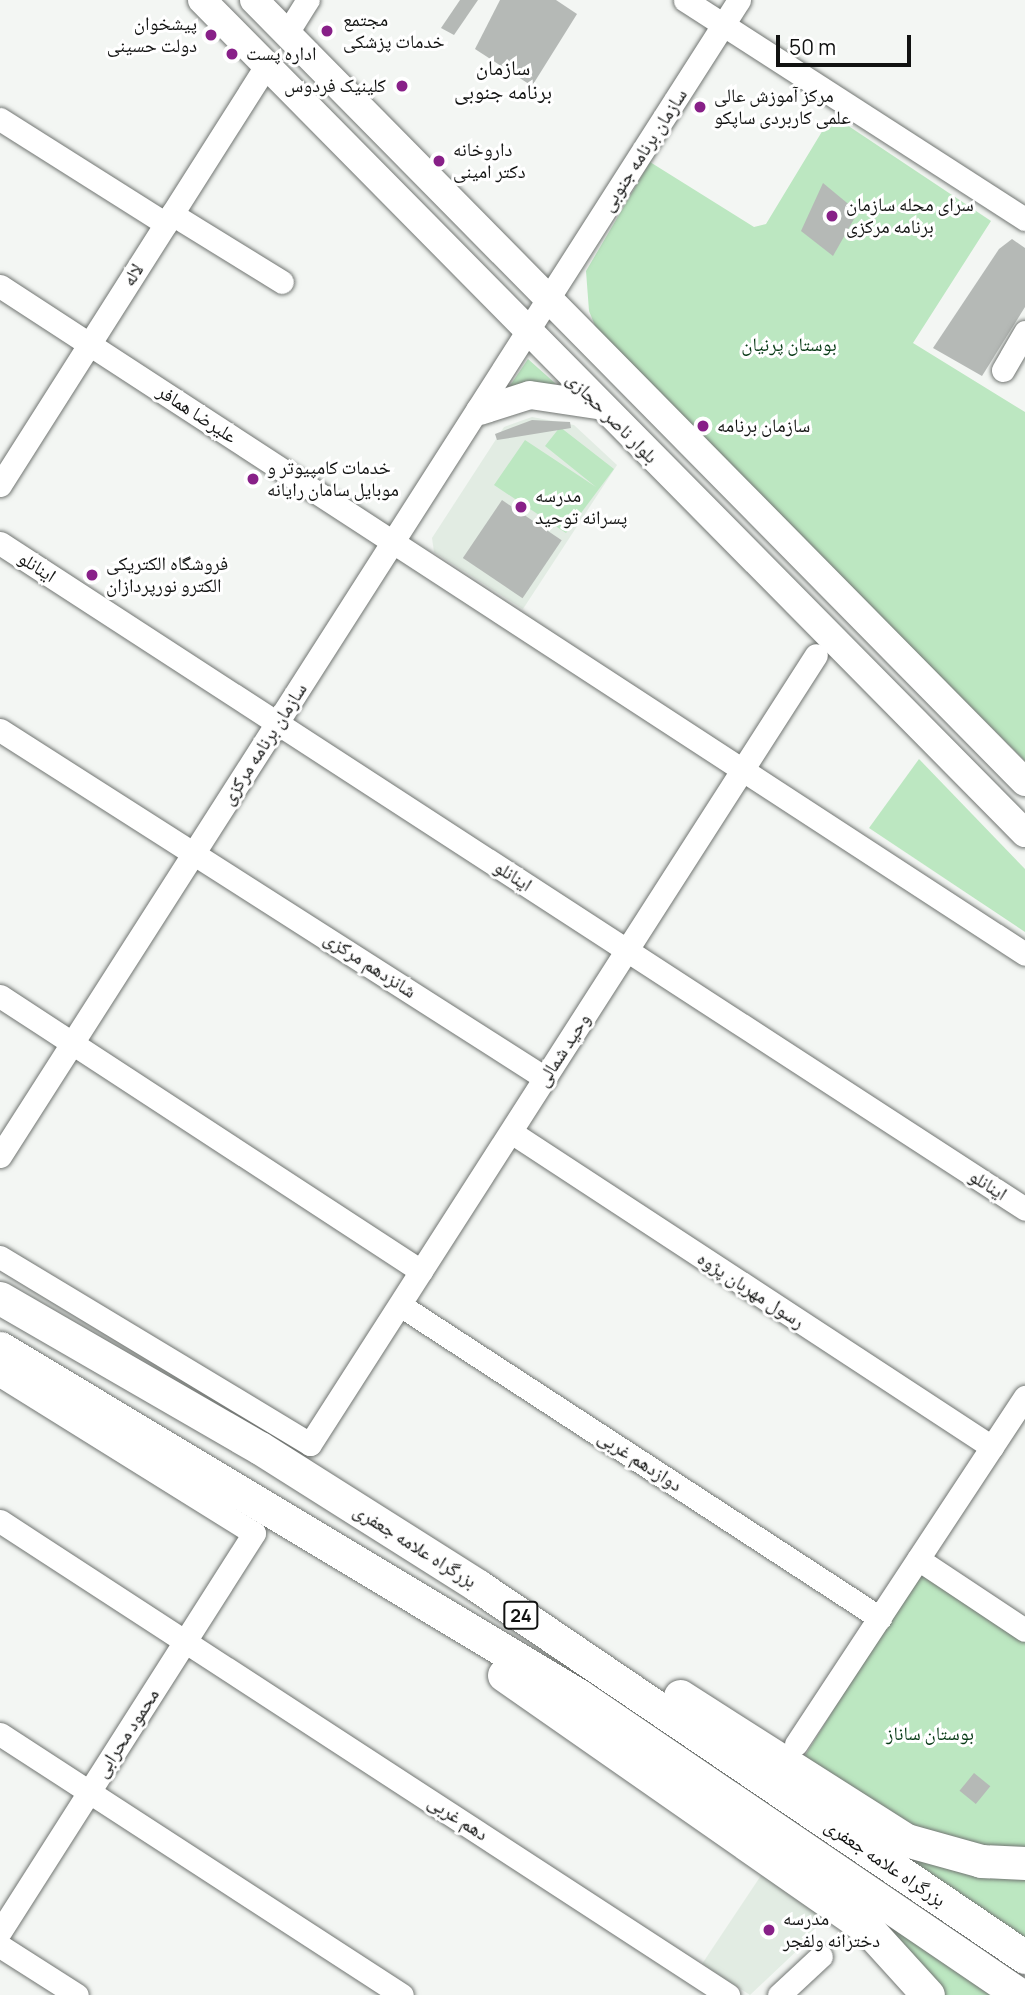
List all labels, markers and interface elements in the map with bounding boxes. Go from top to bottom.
place label: مجتمع خدمات پزشکی [343,9,444,53]
place label: پیشخوان دولت حسینی [107,13,197,57]
marker: مجتمع خدمات پزشکی [317,21,337,41]
scale bar [780,21,915,65]
marker: پیشخوان دولت حسینی [203,27,219,43]
text: 50 m [789,33,836,61]
place label: اداره پست [246,43,316,65]
marker: اداره پست [224,46,240,62]
district label: سازمان برنامه جنوبی [454,54,552,104]
place label: کلینیک فردوس [284,75,386,97]
marker: کلینیک فردوس [392,76,412,96]
street label: سازمان برنامه جنوبی [596,84,692,216]
place label: مرکز آموزش عالی علمی کاربردی ساپکو [714,85,851,129]
marker: مرکز آموزش عالی علمی کاربردی ساپکو [692,99,708,115]
place label: داروخانه دکتر امینی [453,139,526,183]
marker: داروخانه دکتر امینی [431,153,447,169]
place label: سرای محله سازمان برنامه مرکزی [846,194,974,238]
marker: سرای محله سازمان برنامه مرکزی [824,208,840,224]
street label: لاله [117,259,149,291]
park label: بوستان پرنیان [741,334,837,356]
street label: بلوار ناصر حجازی [562,368,662,468]
street label: علیرضا همافر [153,380,241,448]
place label: سازمان برنامه [717,415,810,437]
marker: سازمان برنامه [695,418,711,434]
place label: خدمات کامپیوتر و موبایل سامان رایانه [267,457,399,501]
marker: خدمات کامپیوتر و موبایل سامان رایانه [245,471,261,487]
place label: مدرسه پسرانه توحید [535,485,627,529]
marker: مدرسه پسرانه توحید [513,499,529,515]
street label: اینانلو [14,547,60,587]
place label: فروشگاه الکتریکی الکترو نورپردازان [106,553,228,597]
marker: فروشگاه الکتریکی الکترو نورپردازان [84,567,100,583]
street label: سازمان برنامه مرکزی [216,679,312,809]
street label: اینانلو [490,856,536,896]
street label: شانزدهم مرکزی [320,927,420,1003]
street label: وحید شمالی [531,1009,595,1091]
street label: اینانلو [965,1165,1011,1205]
street label: رسول مهربان پژوه [693,1247,809,1333]
street label: دوازدهم غربی [594,1425,686,1497]
street label: بزرگراه علامه جعفری [349,1499,481,1593]
road number: 24 [502,1600,540,1630]
street label: محمود محرابی [90,1684,164,1782]
park label: بوستان ساناز [886,1723,974,1745]
street label: دهم غربی [424,1790,492,1846]
street label: بزرگراه علامه جعفری [820,1814,950,1912]
place label: مدرسه دخترانه ولفجر [783,1908,880,1952]
marker: مدرسه دخترانه ولفجر [761,1922,777,1938]

